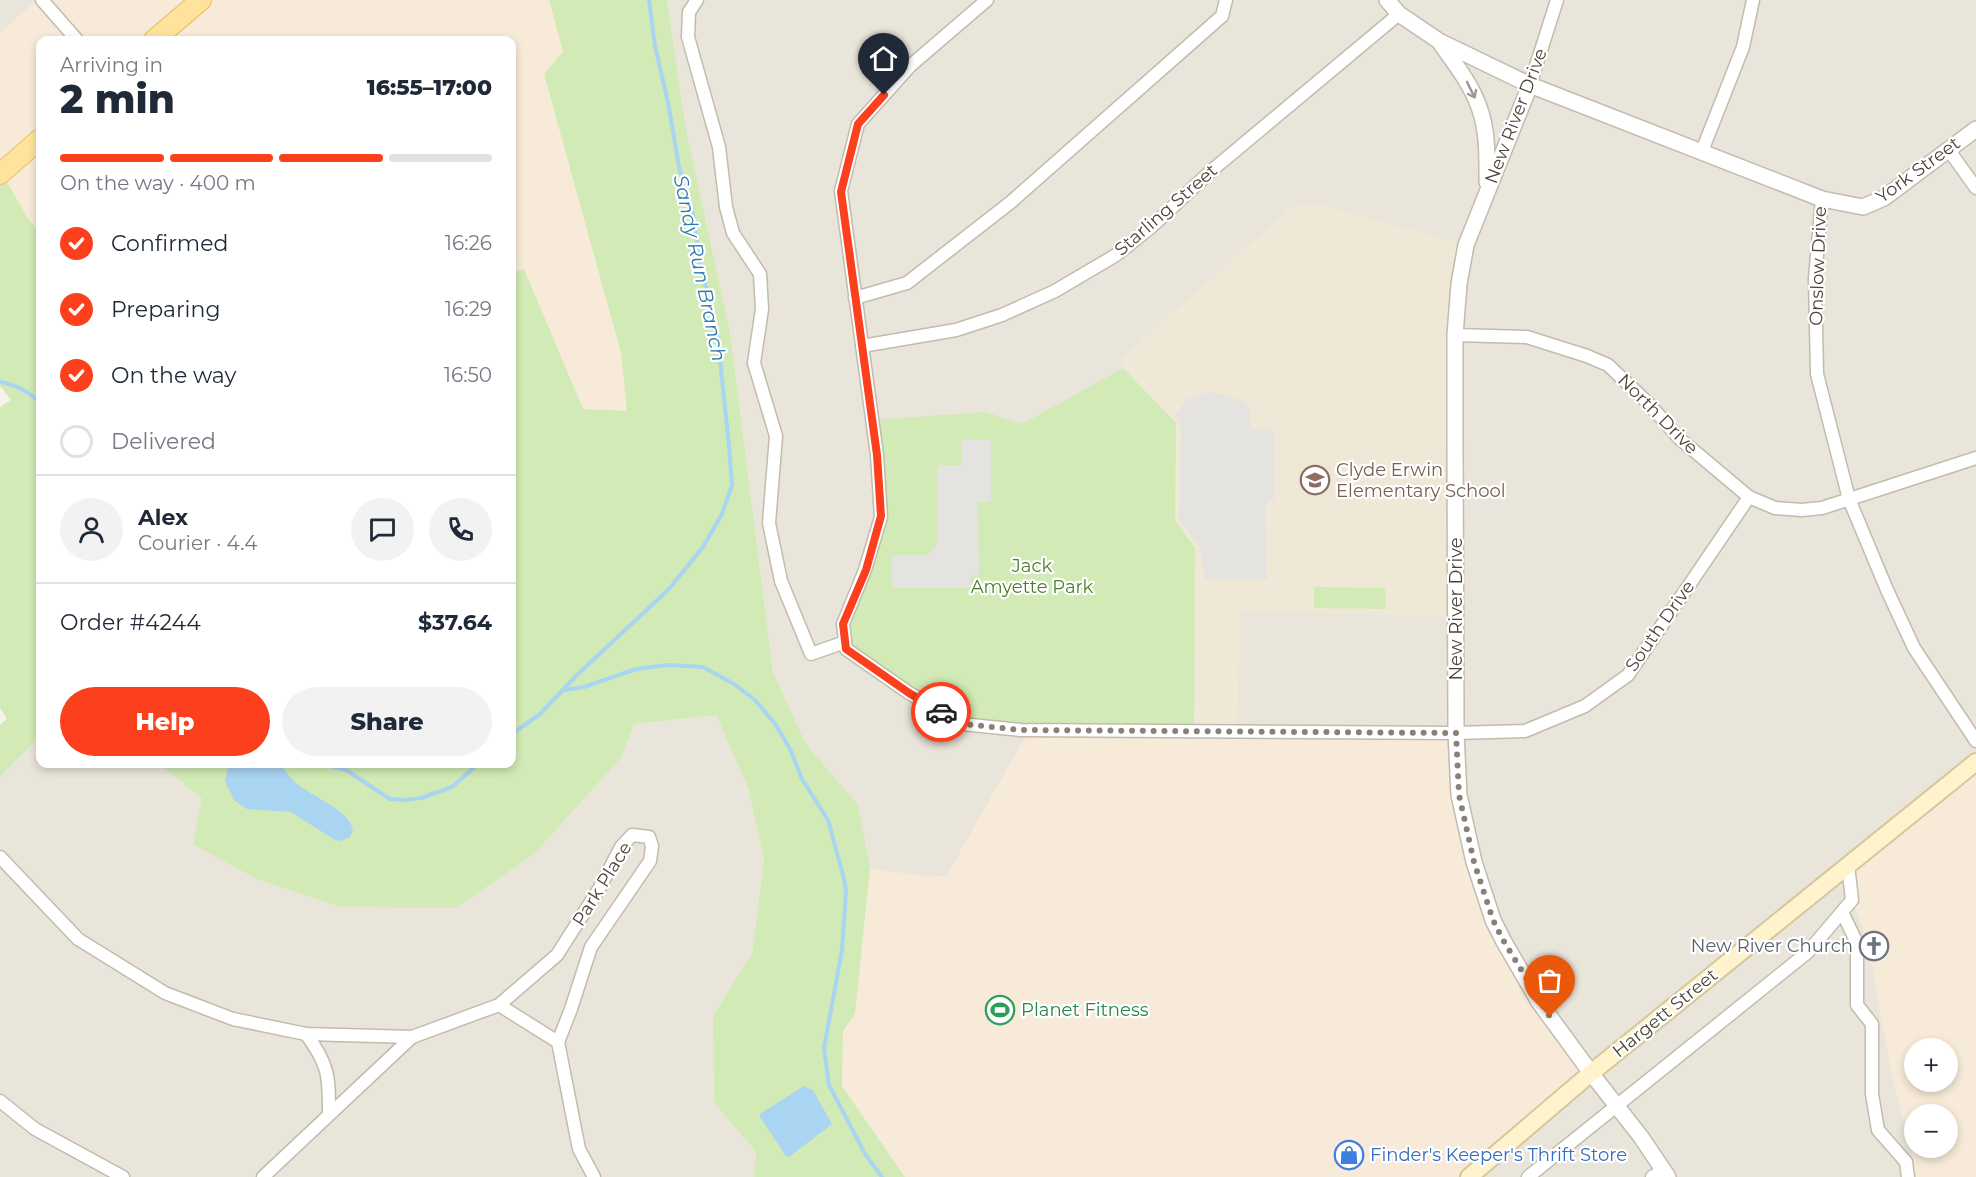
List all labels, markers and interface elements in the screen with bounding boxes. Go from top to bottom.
pin [858,33,909,95]
icon: home [867,42,900,75]
street label: New River Drive [1480,45,1552,187]
text: Arriving in [60,53,163,77]
text: 16:55–17:00 [367,74,492,101]
text: 2 min [60,75,175,123]
one-way arrow [1465,81,1477,99]
street label: York Street [1872,132,1964,208]
street label: Starling Street [1110,159,1222,261]
text: On the way · 400 m [60,171,256,195]
water label: Sandy Run Branch [668,173,732,363]
street label: Onslow Drive [1805,206,1831,326]
icon: check [60,227,93,260]
text: Confirmed [111,230,228,257]
text: 16:26 [445,231,492,255]
icon: check [60,293,93,326]
text: Preparing [111,296,220,323]
text: 16:29 [445,297,492,321]
icon: check [60,359,93,392]
text: On the way [111,362,236,389]
text: 16:50 [444,363,492,387]
street label: North Drive [1613,369,1703,459]
text: Delivered [111,428,216,455]
place label: Clyde Erwin Elementary School [1336,459,1506,502]
school or university icon: Clyde Erwin Elementary School [1299,464,1331,496]
button: person [60,498,123,561]
button: chat [351,498,414,561]
button: phone [429,498,492,561]
text: Alex [138,504,188,531]
text: Courier · 4.4 [138,531,257,555]
street label: New River Drive [1445,537,1467,681]
park label: Jack Amyette Park [971,555,1094,598]
street label: South Drive [1621,576,1699,676]
text: Order #4244 [60,609,201,636]
text: $37.64 [418,609,492,636]
courier [911,682,971,742]
button: Help [60,687,270,756]
button: Share [282,687,492,756]
icon: car [925,696,958,729]
street label: Park Place [567,838,637,930]
church icon: New River Church [1858,930,1890,962]
place label: New River Church [1691,935,1853,957]
pin [1524,955,1575,1017]
icon: bag [1533,964,1566,997]
street label: Hargett Street [1608,964,1722,1062]
sports icon: Planet Fitness [984,994,1016,1026]
place label: Planet Fitness [1021,999,1149,1021]
map controls [1904,1038,1958,1158]
button: + [1904,1038,1958,1092]
button: − [1904,1104,1958,1158]
shop icon: Finder's Keeper's Thrift Store [1333,1139,1365,1171]
place label: Finder's Keeper's Thrift Store [1370,1144,1627,1166]

